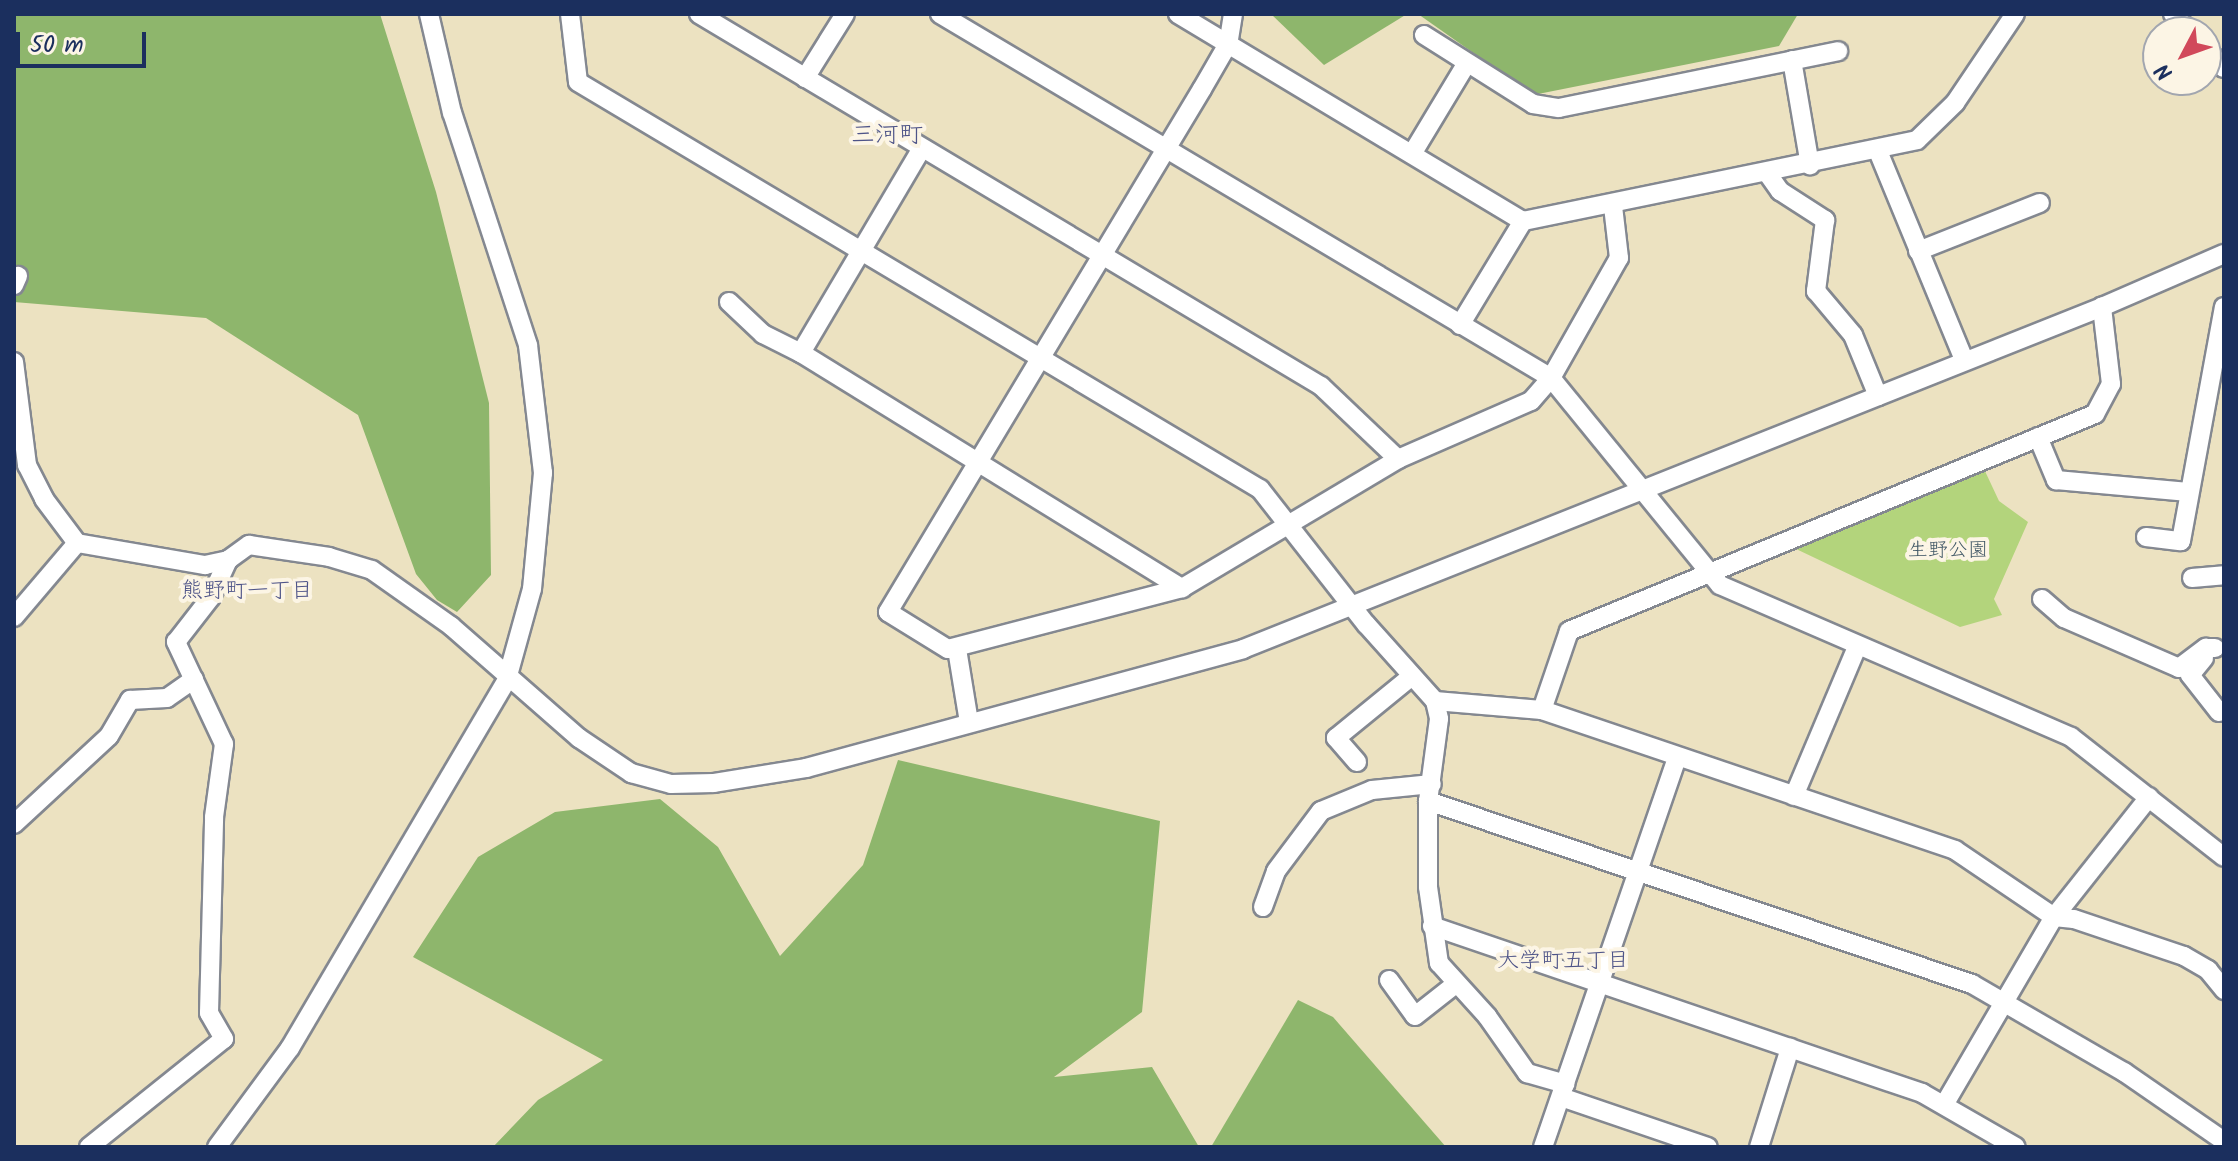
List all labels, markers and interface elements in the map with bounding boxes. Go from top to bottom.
scale bar [20,16,150,66]
north arrow [2142,16,2222,96]
text: 50 m [30,26,84,65]
text: N [2147,54,2183,87]
district label: 三河町 [851,122,923,150]
park label: 生野公園 [1908,539,1988,563]
district label: 熊野町一丁目 [181,579,313,605]
district label: 大学町五丁目 [1497,949,1629,975]

